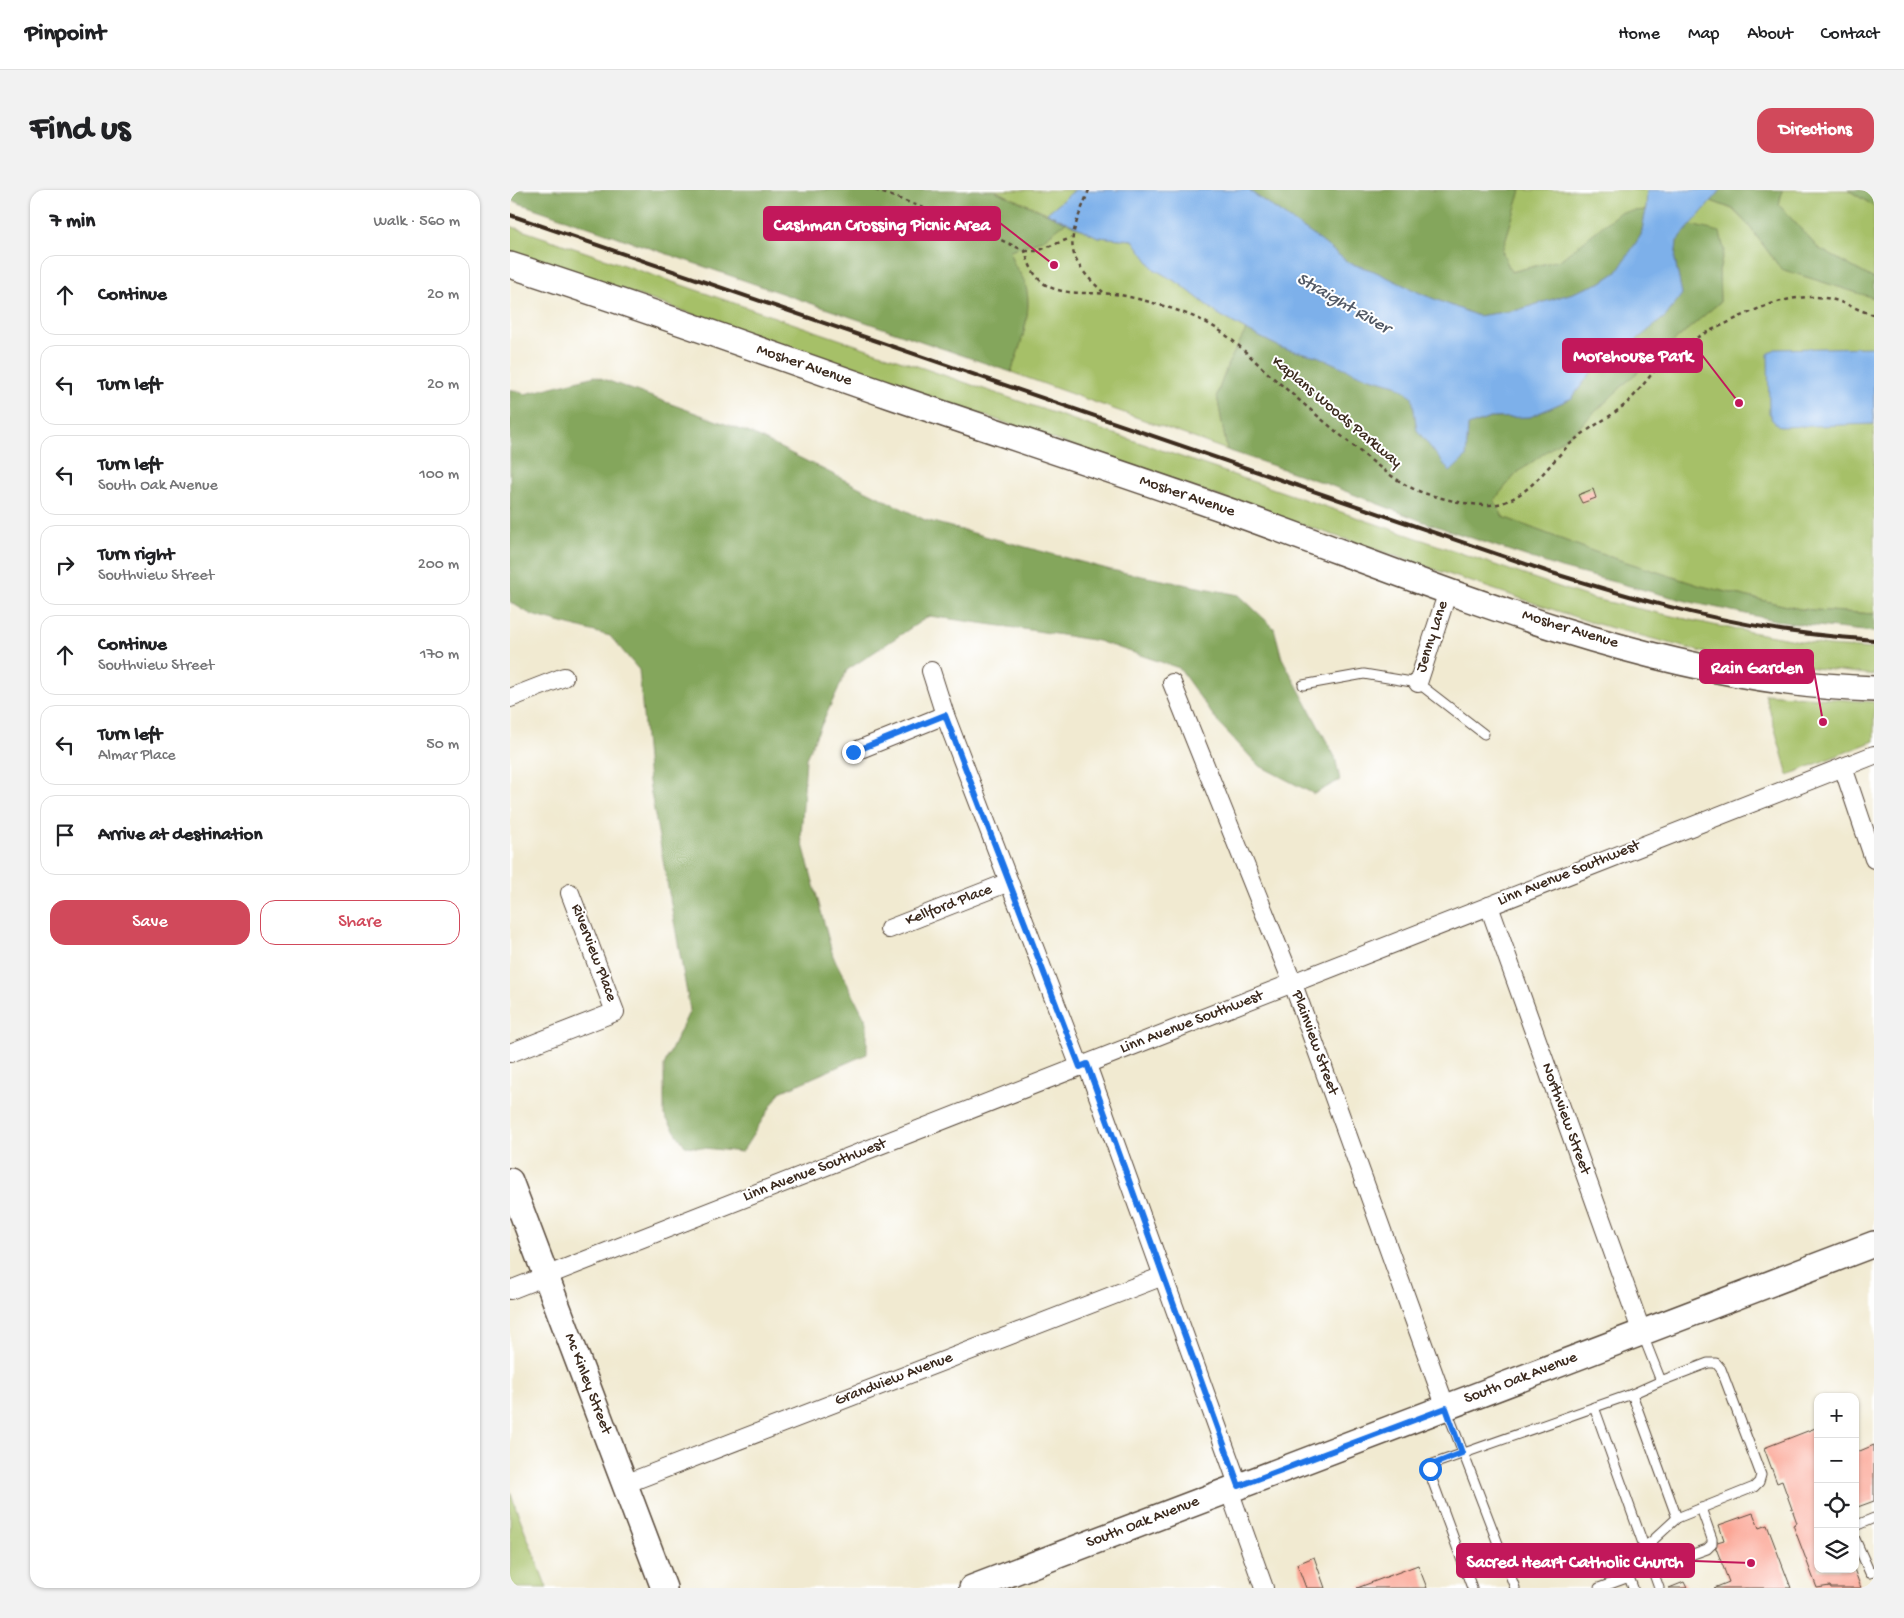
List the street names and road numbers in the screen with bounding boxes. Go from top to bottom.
street label: Mosher Avenue [754,341,855,391]
street label: Kaplans Woods Parkway [1267,353,1405,473]
street label: Mosher Avenue [1137,472,1238,522]
street label: Jenny Lane [1412,598,1454,675]
street label: Mosher Avenue [1520,606,1621,654]
street label: Linn Avenue Southwest [1495,836,1644,911]
street label: Kellford Place [903,881,996,931]
street label: Riverview Place [566,902,621,1005]
street label: Linn Avenue Southwest [1118,986,1268,1059]
street label: Plainview Street [1286,987,1342,1099]
street label: Northview Street [1536,1061,1594,1179]
street label: Linn Avenue Southwest [741,1134,891,1207]
street label: Mc Kinley Street [559,1331,615,1438]
street label: South Oak Avenue [1462,1348,1581,1409]
street label: Grandview Avenue [832,1349,956,1411]
street label: South Oak Avenue [1084,1492,1203,1553]

